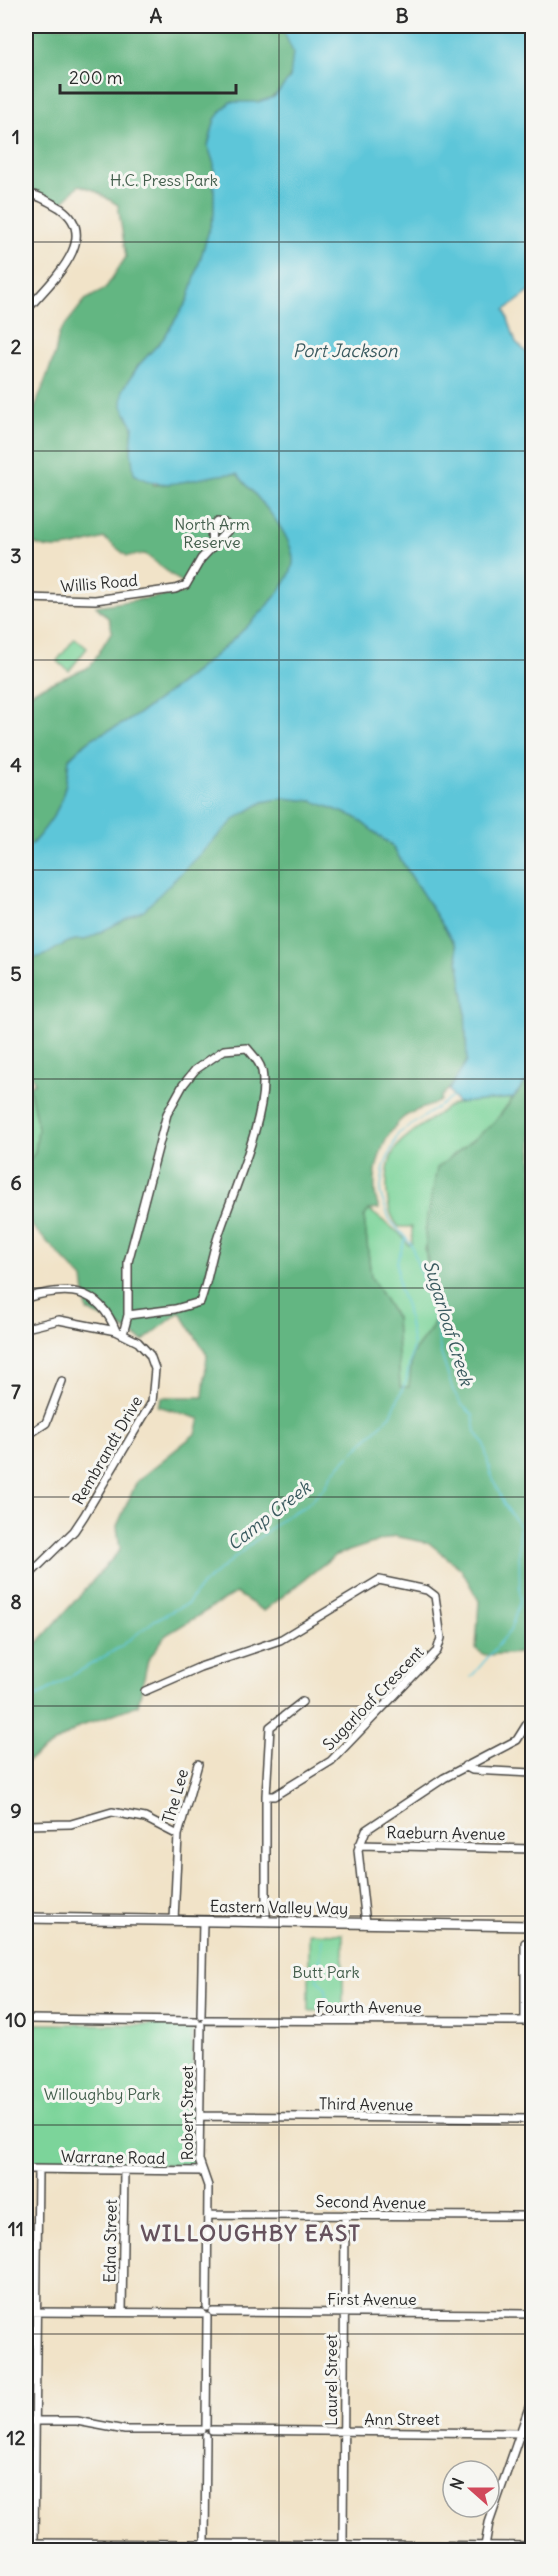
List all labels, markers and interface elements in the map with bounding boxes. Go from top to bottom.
text: A [150,3,163,28]
text: B [395,3,409,28]
scale bar [60,57,236,95]
text: 200 m [69,66,123,89]
text: 1 [12,124,20,149]
park label: H.C. Press Park [110,170,218,190]
text: 2 [11,334,22,359]
water label: Port Jackson [293,339,398,362]
park label: North Arm Reserve [174,514,250,552]
text: 3 [10,543,22,568]
street label: Willis Road [60,570,138,596]
text: 4 [10,752,22,777]
text: 5 [10,961,22,986]
text: 6 [10,1170,22,1195]
water label: Sugarloaf Creek [418,1257,479,1390]
text: 7 [11,1379,21,1404]
street label: Rembrandt Drive [68,1392,146,1508]
water label: Camp Creek [222,1475,316,1555]
text: 8 [10,1589,22,1614]
street label: Sugarloaf Crescent [318,1641,428,1754]
street label: The Lee [158,1767,192,1825]
text: 9 [10,1798,22,1823]
street label: Raeburn Avenue [386,1822,506,1844]
street label: Eastern Valley Way [210,1896,348,1918]
park label: Butt Park [292,1962,360,1982]
street label: Fourth Avenue [316,1997,422,2017]
text: 10 [5,2007,27,2032]
street label: Robert Street [177,2065,197,2160]
park label: Willoughby Park [44,2084,160,2104]
street label: Third Avenue [319,2093,413,2115]
street label: Warrane Road [61,2146,165,2168]
street label: Second Avenue [316,2191,426,2213]
street label: Edna Street [99,2198,121,2283]
text: 11 [8,2216,24,2241]
district label: WILLOUGHBY EAST [140,2219,362,2247]
street label: First Avenue [327,2289,417,2309]
street label: Laurel Street [321,2334,341,2426]
street label: Ann Street [364,2409,440,2429]
text: 12 [7,2425,25,2450]
north arrow [441,2459,501,2519]
text: N [446,2475,468,2492]

